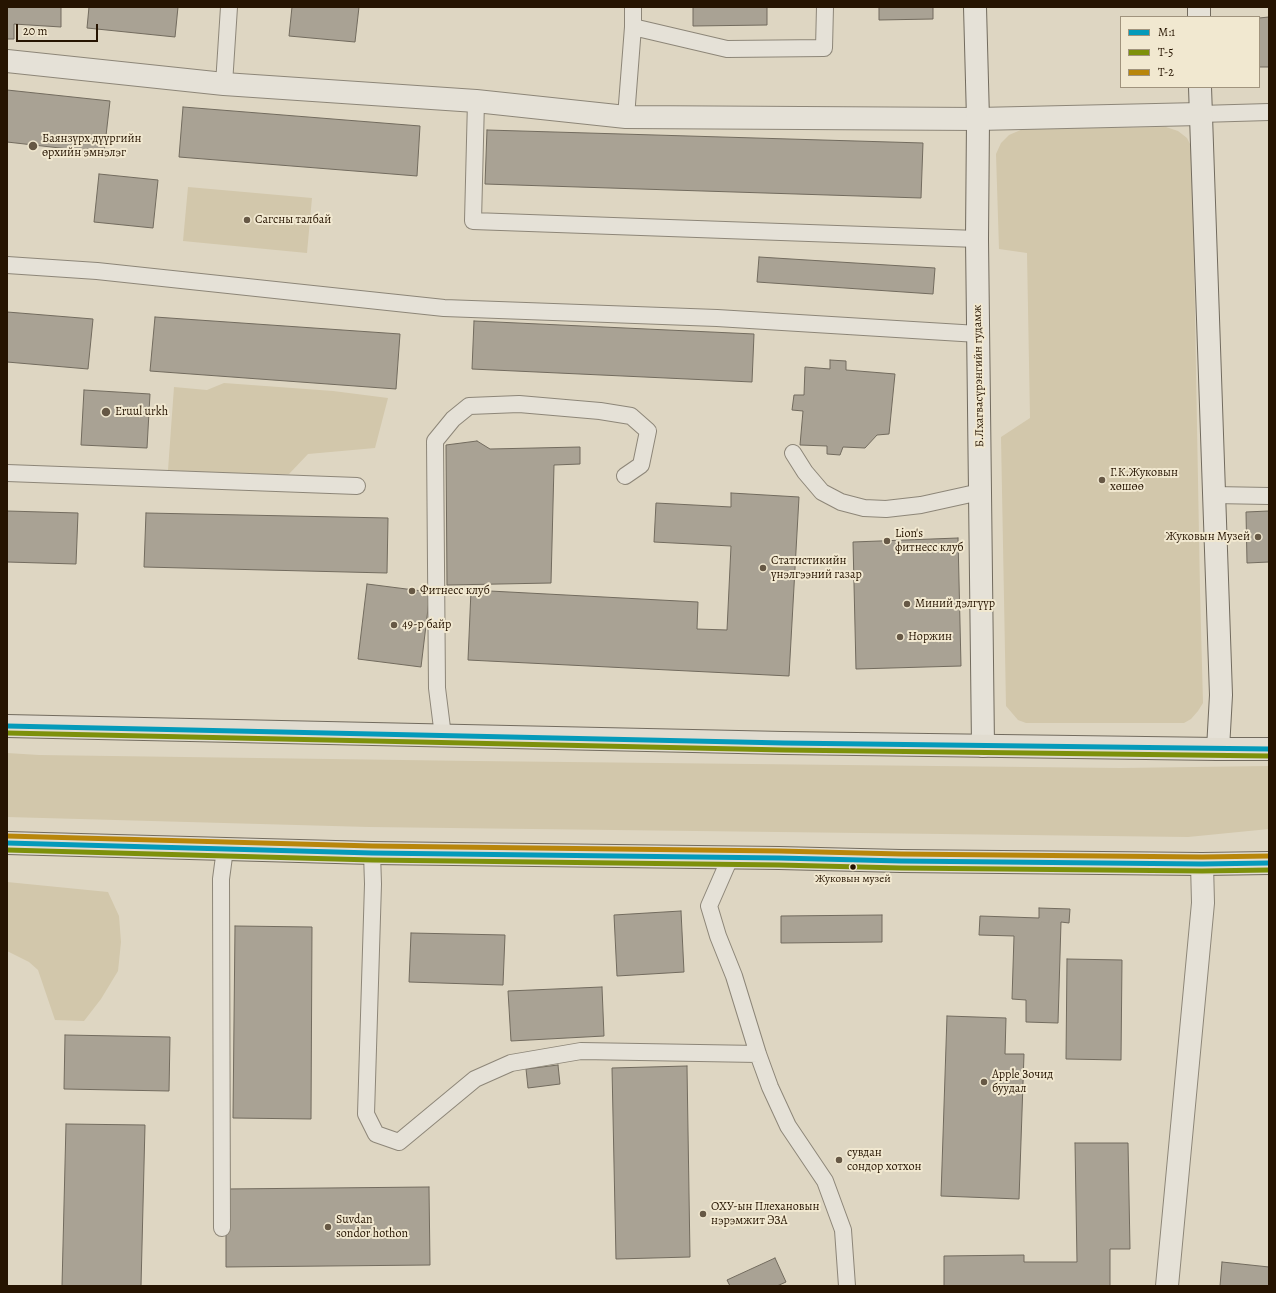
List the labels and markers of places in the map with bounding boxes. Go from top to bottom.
place label: Баянзүрх дүүргийн өрхийн эмнэлэг [42,132,142,160]
marker: Баянзүрх дүүргийн өрхийн эмнэлэг [27,140,39,152]
place label: Сагсны талбай [255,213,331,227]
marker: Сагсны талбай [242,215,252,225]
place label: Eruul urkh [115,405,168,419]
marker: Eruul urkh [100,406,112,418]
place label: Г.К.Жуковын хөшөө [1110,466,1178,494]
marker: Г.К.Жуковын хөшөө [1097,475,1107,485]
place label: Lion's фитнесс клуб [895,527,964,555]
place label: Жуковын Музей [1166,530,1250,544]
marker: Жуковын Музей [1253,532,1263,542]
marker: Lion's фитнесс клуб [882,536,892,546]
place label: Статистикийн үнэлгээний газар [771,554,862,582]
marker: Статистикийн үнэлгээний газар [758,563,768,573]
place label: Фитнесс клуб [420,584,490,598]
marker: Фитнесс клуб [407,586,417,596]
place label: Миний дэлгүүр [915,597,995,611]
marker: Миний дэлгүүр [902,599,912,609]
place label: 49-р байр [402,618,451,632]
marker: 49-р байр [389,620,399,630]
place label: Норжин [908,630,952,644]
marker: Норжин [895,632,905,642]
marker: Жуковын музей [848,862,858,872]
place label: Жуковын музей [815,872,891,886]
place label: Apple Зочид буудал [992,1068,1053,1096]
marker: Apple Зочид буудал [979,1077,989,1087]
place label: сувдан сондор хотхон [847,1146,921,1174]
marker: сувдан сондор хотхон [834,1155,844,1165]
place label: ОХУ-ын Плехановын нэрэмжит ЭЗА [711,1200,820,1228]
marker: ОХУ-ын Плехановын нэрэмжит ЭЗА [698,1209,708,1219]
place label: Suvdan sondor hothon [336,1213,408,1241]
marker: Suvdan sondor hothon [323,1222,333,1232]

